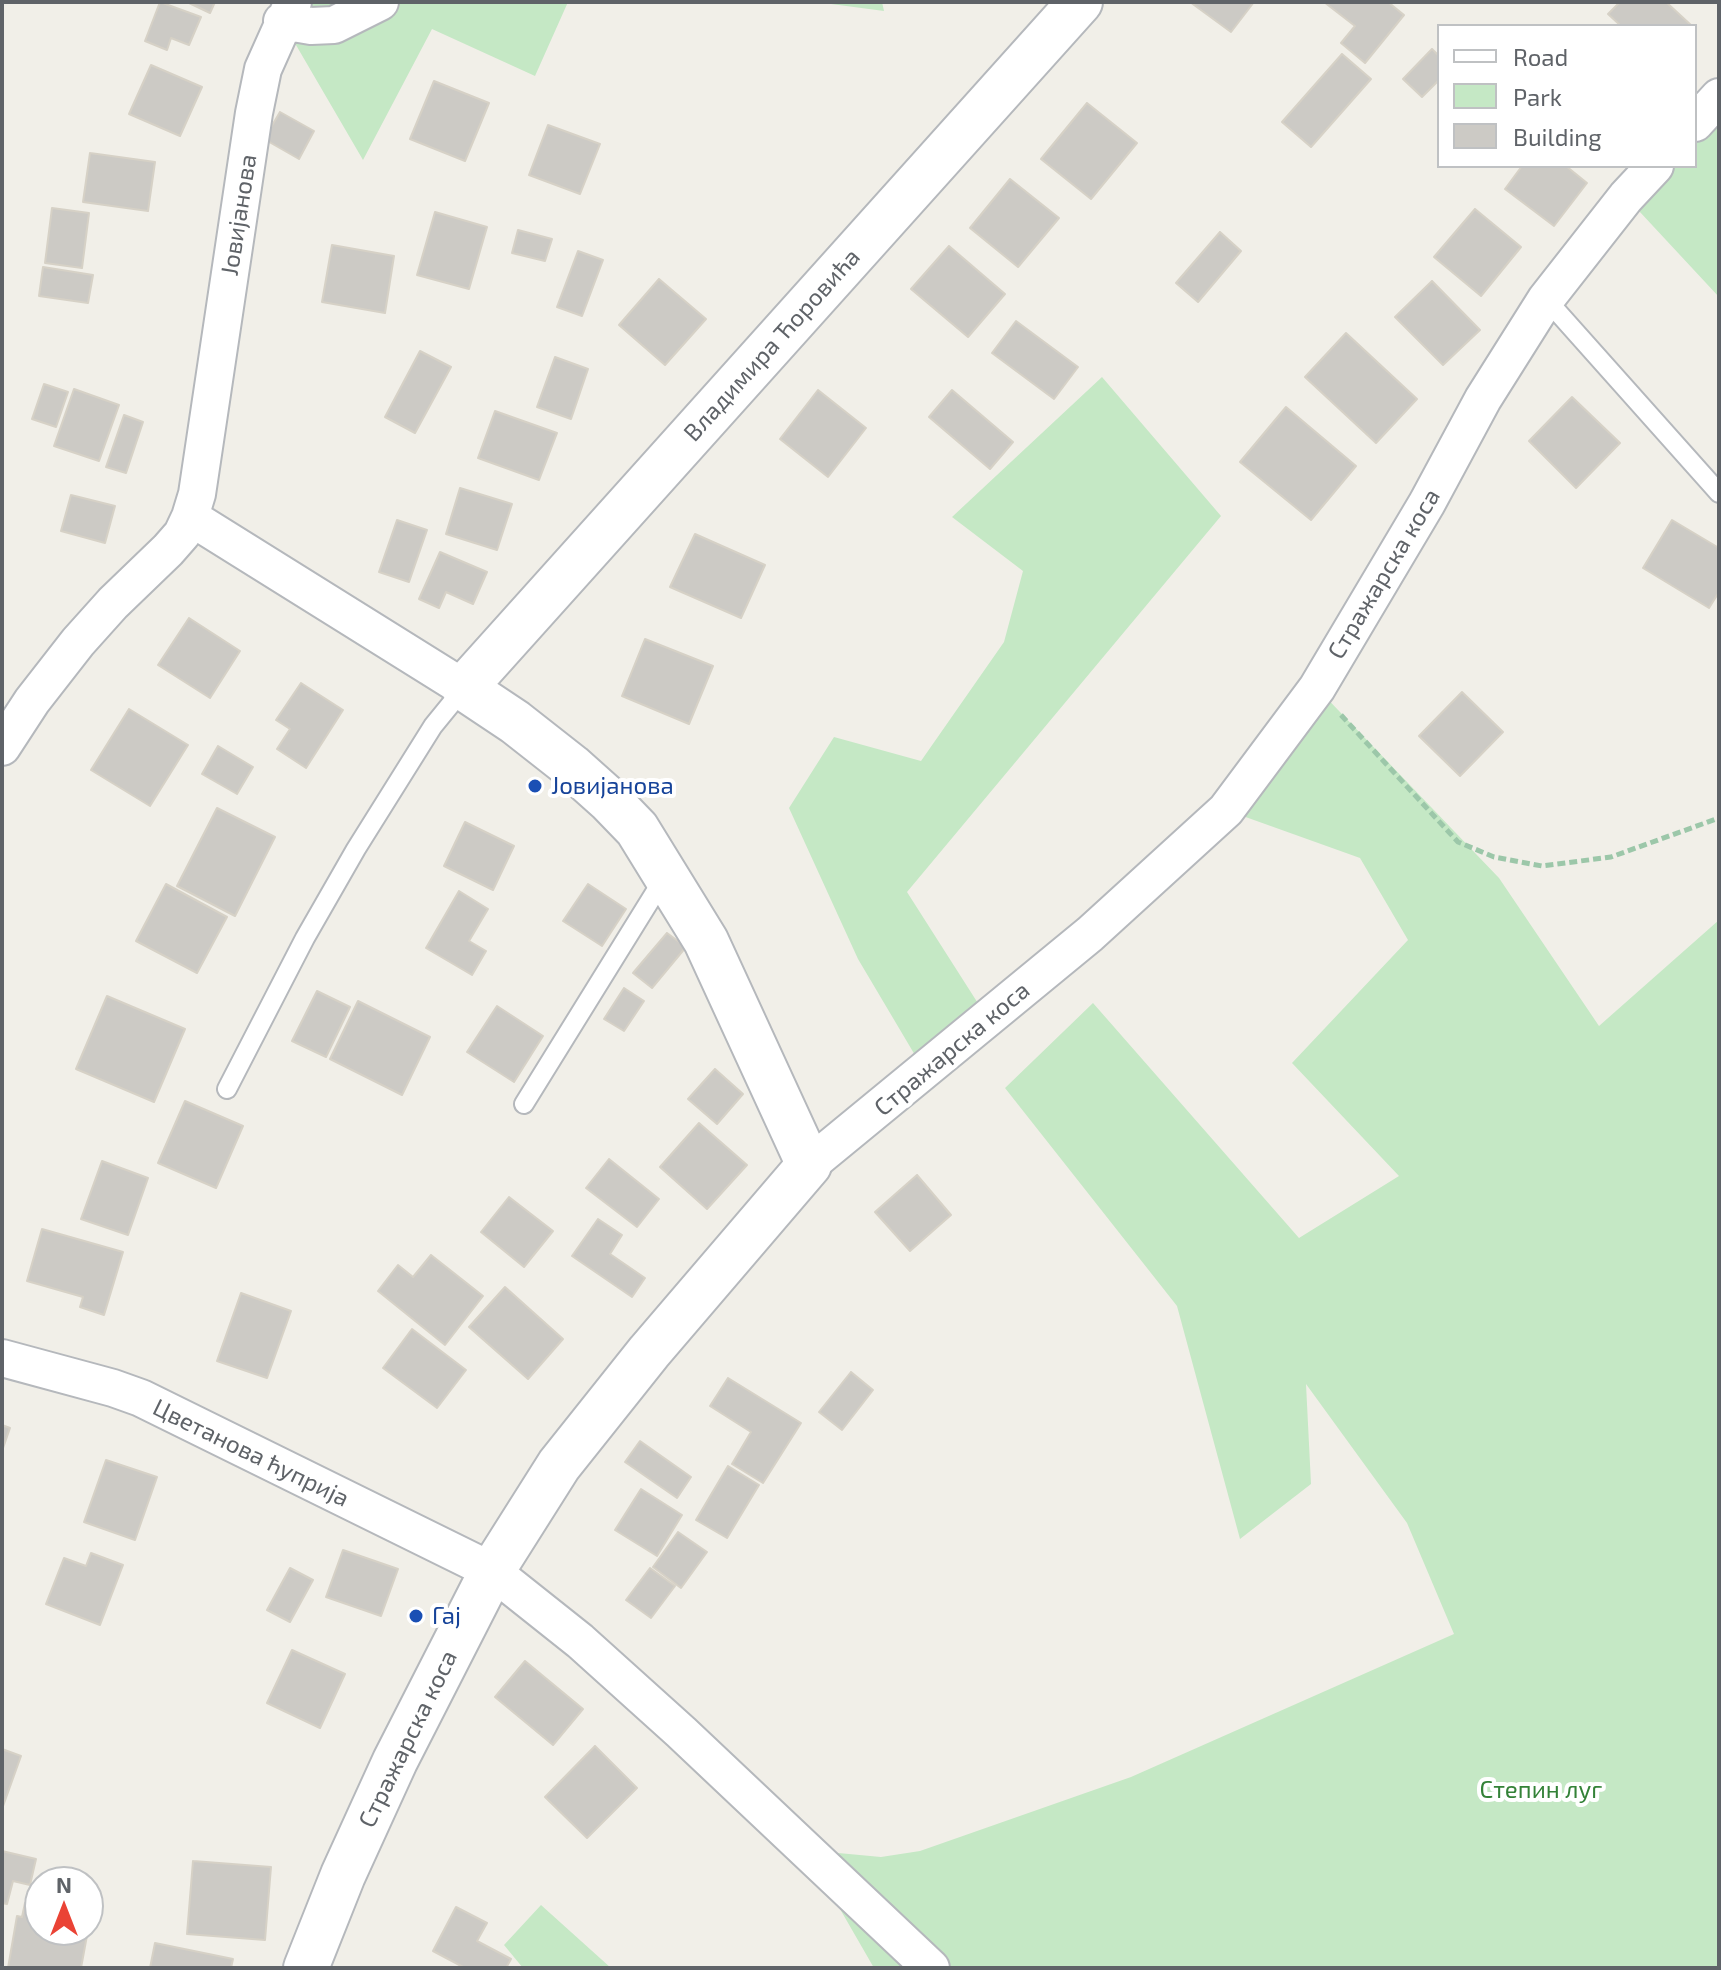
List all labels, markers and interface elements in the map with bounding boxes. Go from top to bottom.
legend [1437,24,1697,168]
text: Road [1513,42,1568,71]
text: Park [1513,82,1562,111]
text: Building [1513,122,1602,151]
street label: Јовијанова [215,152,263,278]
street label: Владимира Ћоровића [678,243,866,447]
street label: Стражарска коса [1322,484,1446,664]
place label: Јовијанова [551,772,674,800]
marker: Јовијанова [526,777,544,795]
street label: Стражарска коса [869,976,1035,1122]
street label: Цветанова ћуприја [148,1393,354,1513]
place label: Гај [432,1602,461,1630]
marker: Гај [407,1607,425,1625]
street label: Стражарска коса [353,1646,463,1832]
park label: Степин луг [1480,1776,1602,1804]
north arrow [24,1866,104,1946]
text: N [56,1871,72,1897]

